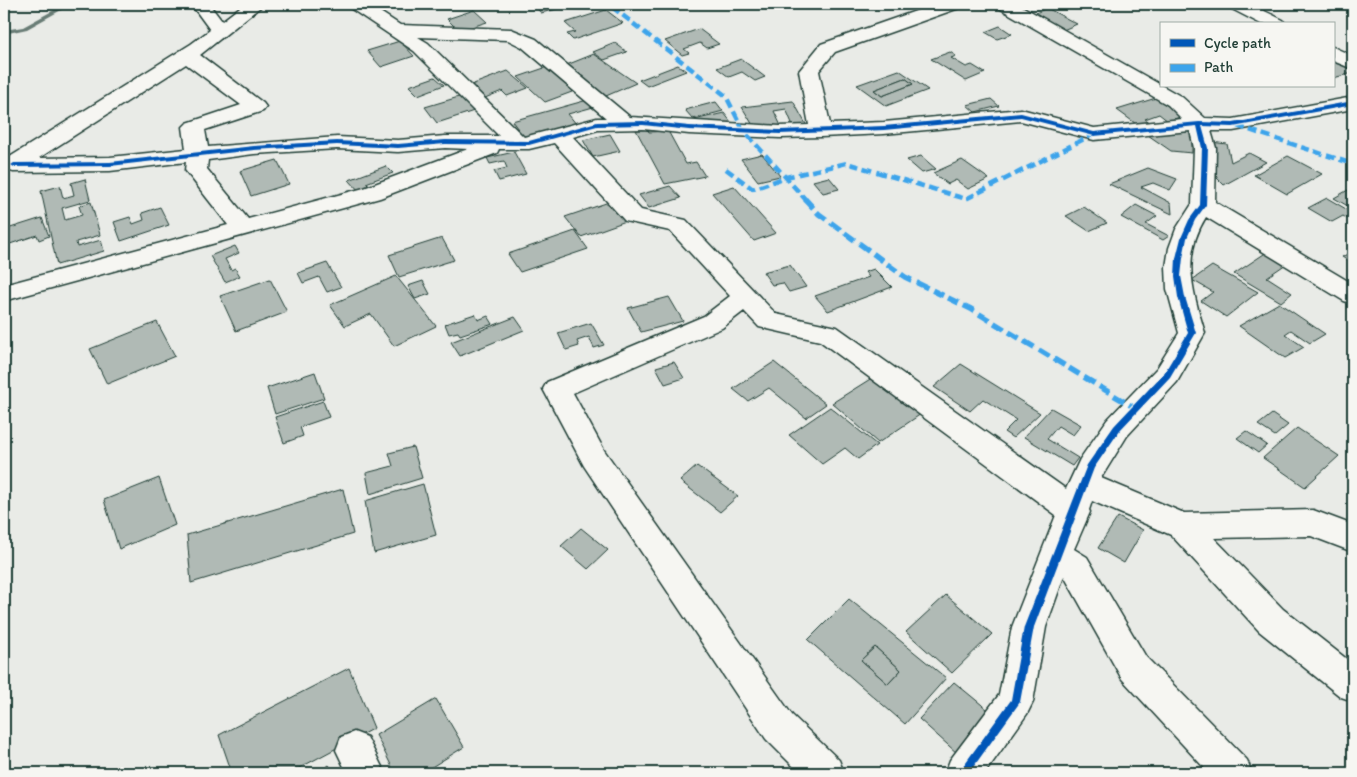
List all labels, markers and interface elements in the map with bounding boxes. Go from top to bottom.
legend [1160,22,1334,88]
text: Cycle path [1204,34,1271,52]
text: Path [1204,58,1233,76]

